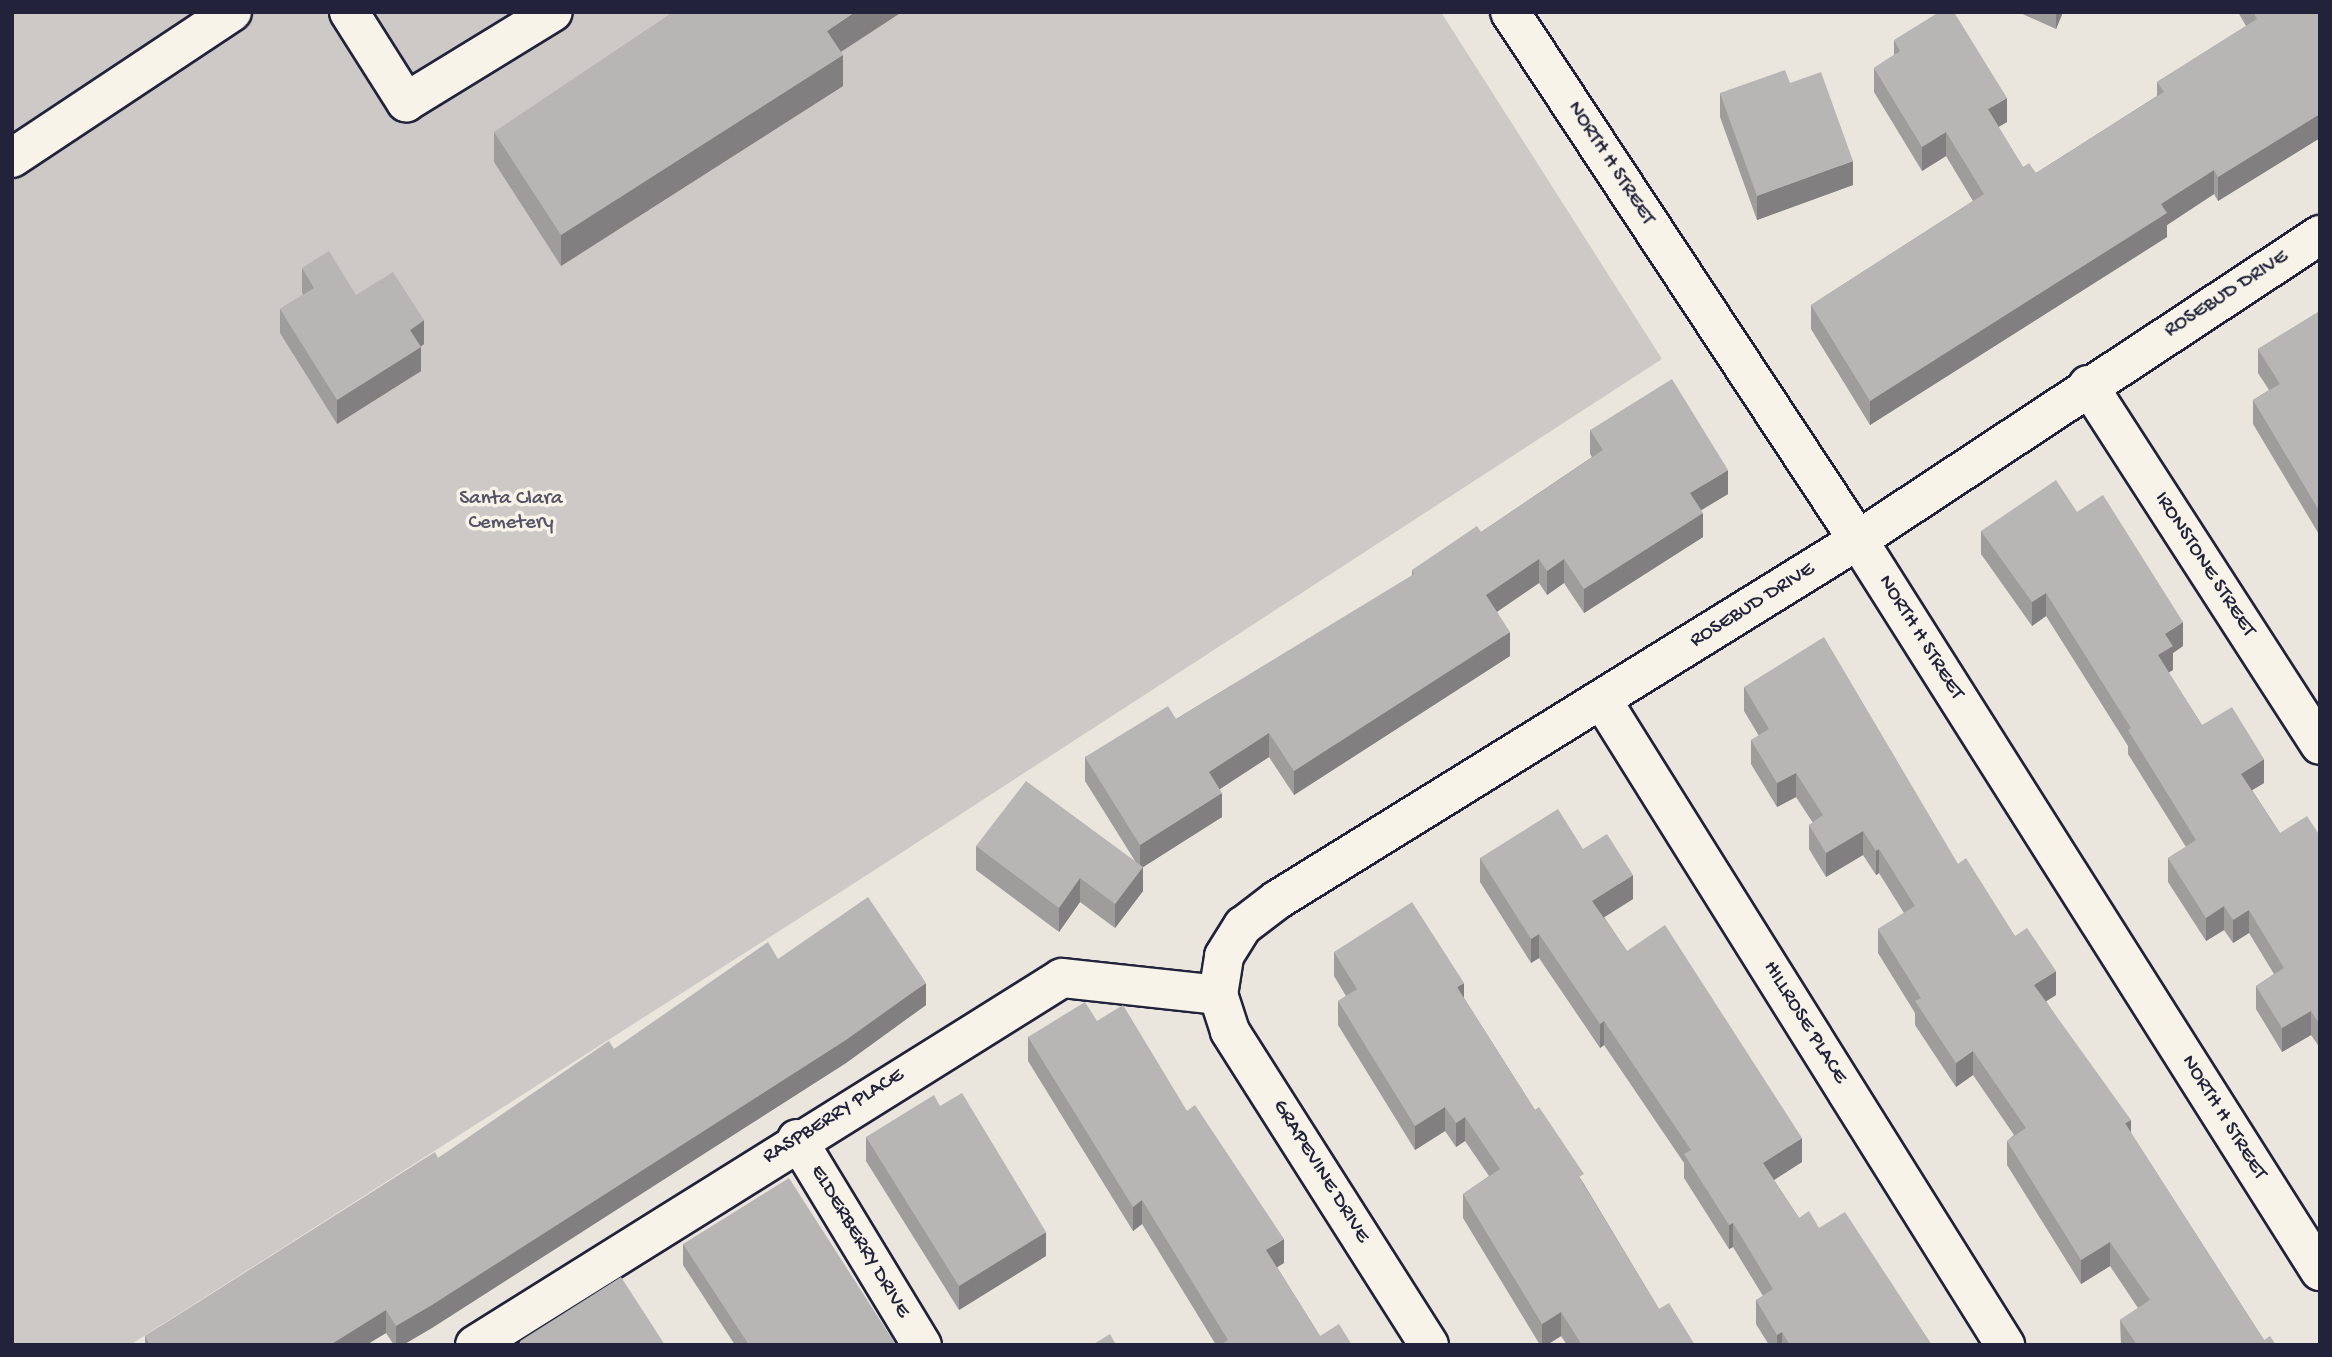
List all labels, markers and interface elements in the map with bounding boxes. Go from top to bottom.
street label: NORTH H STREET [1561,97,1659,231]
street label: ROSEBUD DRIVE [2160,246,2294,344]
park label: Santa Clara Cemetery [459,487,563,537]
street label: IRONSTONE STREET [2148,488,2260,642]
street label: ROSEBUD DRIVE [1686,558,1820,654]
street label: NORTH H STREET [1872,571,1968,705]
street label: HILLROSE PLACE [1756,957,1852,1089]
street label: NORTH H STREET [2175,1051,2271,1185]
street label: RASPBERRY PLACE [759,1064,909,1170]
street label: GRAPEVINE DRIVE [1266,1096,1374,1248]
street label: ELDERBERRY DRIVE [803,1161,915,1323]

